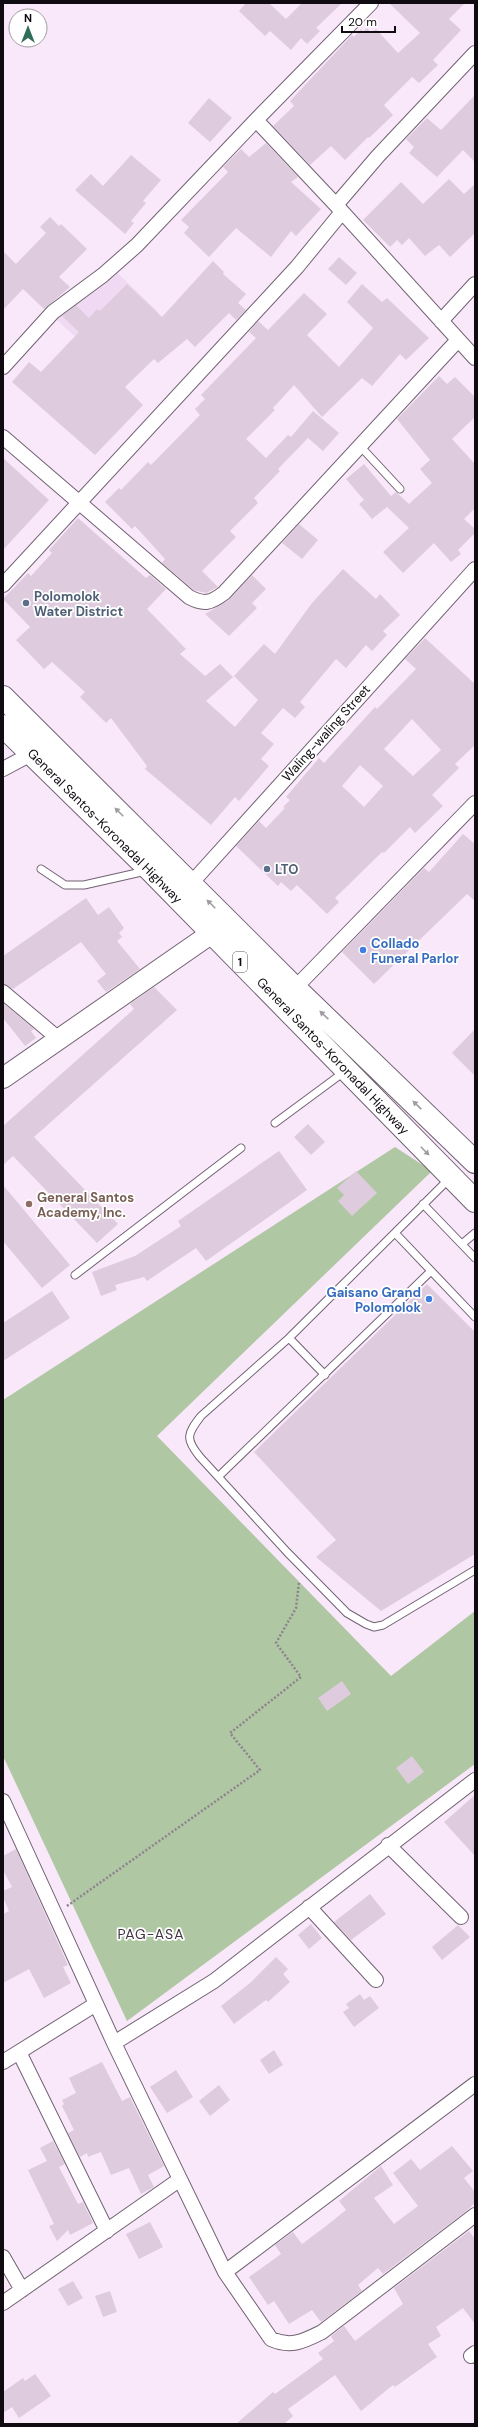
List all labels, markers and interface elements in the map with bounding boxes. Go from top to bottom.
north arrow [8,8,48,48]
scale bar [342,8,395,34]
text: N [24,11,32,25]
text: 20 m [348,14,377,30]
place label: Polomolok Water District [34,588,123,620]
marker: Polomolok Water District [21,598,31,608]
street label: Waling-waling Street [278,681,374,785]
street label: General Santos-Koronadal Highway [24,745,186,907]
one-way arrow [114,807,124,817]
place label: LTO [275,861,298,878]
marker: LTO [262,864,272,874]
one-way arrow [206,899,216,909]
place label: Collado Funeral Parlor [371,935,459,967]
marker: Collado Funeral Parlor [358,945,368,955]
road number: 1 [233,952,247,972]
street label: General Santos-Koronadal Highway [253,974,413,1138]
one-way arrow [318,1010,329,1019]
one-way arrow [412,1100,422,1110]
one-way arrow [420,1146,430,1156]
place label: General Santos Academy, Inc. [37,1189,134,1221]
marker: General Santos Academy, Inc. [24,1199,34,1209]
place label: Gaisano Grand Polomolok [327,1284,421,1316]
marker: Gaisano Grand Polomolok [424,1294,434,1304]
district label: PAG-ASA [117,1925,185,1943]

